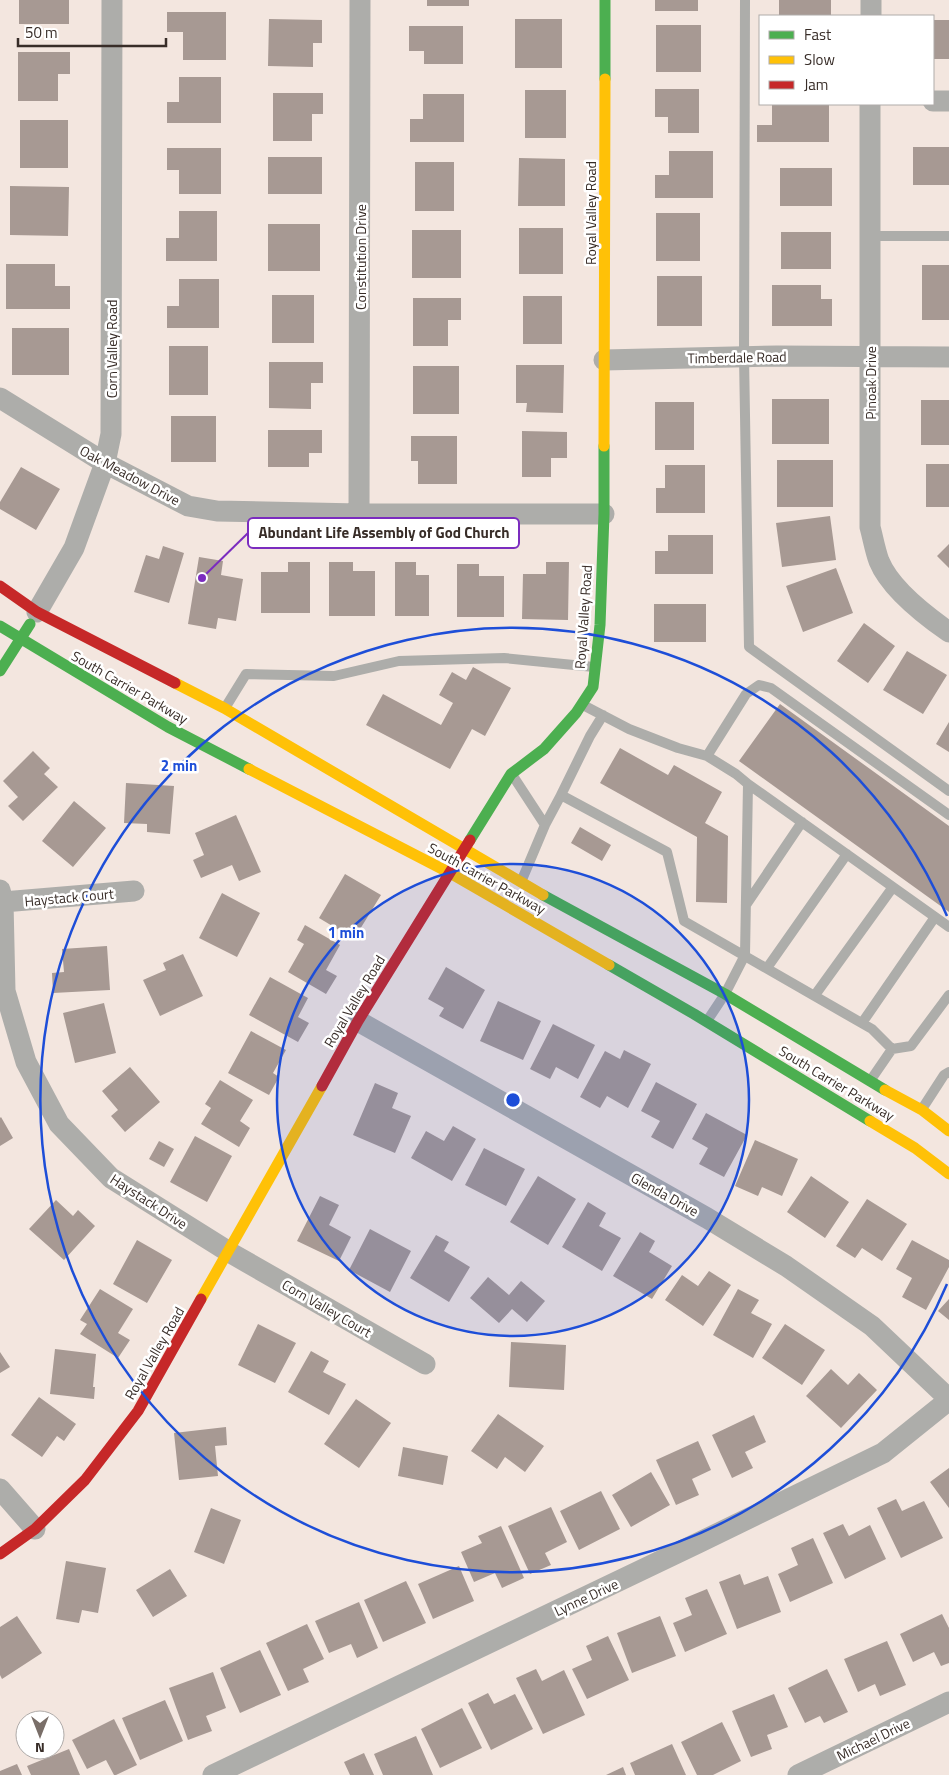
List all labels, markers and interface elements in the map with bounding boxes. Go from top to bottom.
scale bar [18,15,165,47]
legend [759,15,934,105]
text: 50 m [25,21,58,44]
text: Fast [804,23,832,46]
text: Slow [804,48,835,71]
text: Jam [804,73,828,96]
street label: Royal Valley Road [580,161,601,265]
street label: Constitution Drive [350,204,371,310]
street label: Corn Valley Road [101,300,122,398]
street label: Timberdale Road [687,346,787,368]
street label: Pinoak Drive [860,346,881,420]
street label: Oak Meadow Drive [76,440,184,510]
callout: Abundant Life Assembly of God Church [248,518,519,548]
text: Abundant Life Assembly of God Church [259,521,509,544]
street label: Royal Valley Road [569,564,597,670]
street label: South Carrier Parkway [68,645,192,729]
text: 2 min [161,754,197,777]
street label: South Carrier Parkway [424,837,550,919]
street label: Haystack Court [24,883,115,911]
text: 1 min [328,921,364,944]
street label: Royal Valley Road [318,951,390,1051]
street label: South Carrier Parkway [775,1040,899,1126]
centre of rings [504,1091,522,1109]
street label: Glenda Drive [627,1167,703,1221]
street label: Haystack Drive [106,1168,192,1234]
street label: Corn Valley Court [278,1274,376,1342]
street label: Royal Valley Road [119,1303,189,1403]
street label: Lynne Drive [550,1573,622,1621]
north arrow [15,1710,65,1760]
street label: Michael Drive [833,1712,913,1766]
text: N [35,1738,45,1759]

